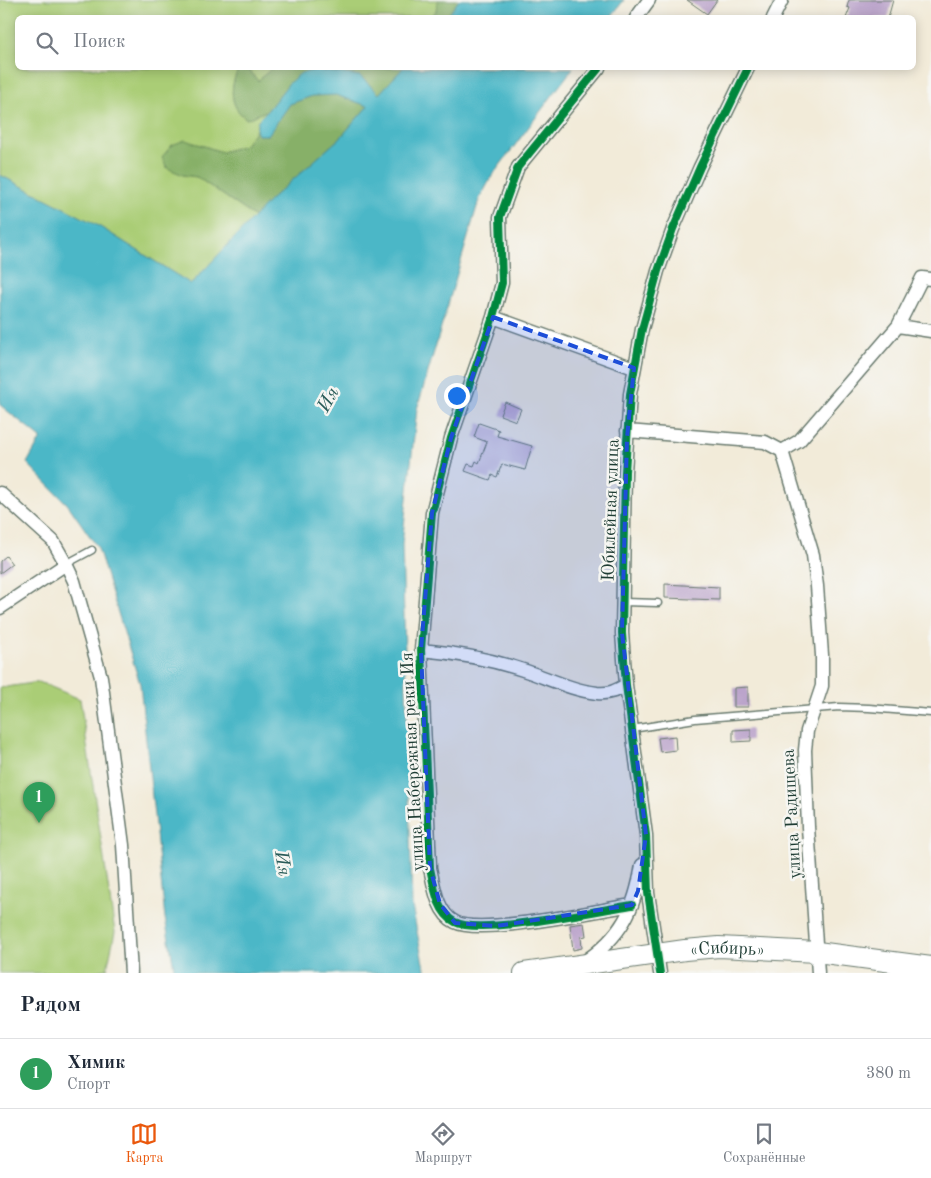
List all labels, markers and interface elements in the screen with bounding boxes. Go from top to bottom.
search box [15,15,916,70]
icon: search [33,29,61,57]
text: Поиск [73,33,125,52]
your location [444,383,470,409]
water label: Ия [314,384,344,417]
street label: Юбилейная улица [600,438,622,582]
street label: улица Набережная реки Ия [398,652,428,872]
street label: улица Радищева [780,748,804,879]
pin: 1 [23,782,55,823]
water label: Ия [270,848,293,877]
street label: «Сибирь» [689,939,765,960]
text: Рядом [20,995,81,1016]
text: Химик [67,1054,125,1073]
text: 1 [31,1066,41,1082]
text: 380 m [866,1066,911,1082]
text: Спорт [67,1077,110,1093]
tab: Карта [126,1120,163,1167]
tab: Маршрут [414,1120,472,1167]
tab: Сохранённые [723,1120,805,1167]

